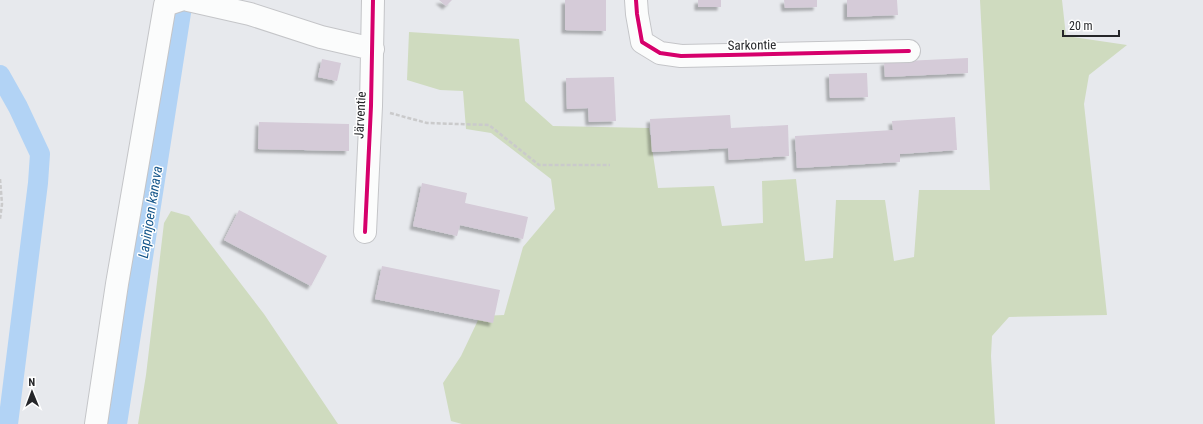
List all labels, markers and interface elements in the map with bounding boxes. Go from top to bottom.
scale bar [1063,12,1119,38]
text: 20 m [1069,19,1093,33]
street label: Sarkontie [728,37,776,53]
street label: Järventie [351,91,369,139]
water label: Lapinjoen kanava [135,165,165,259]
north arrow [12,372,52,412]
text: N [28,376,36,389]

